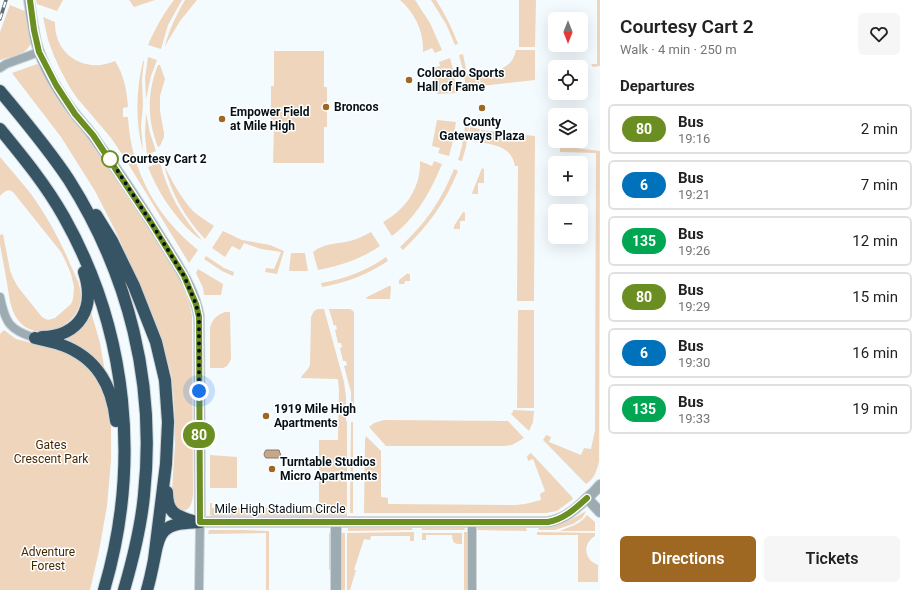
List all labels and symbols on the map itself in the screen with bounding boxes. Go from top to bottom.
north arrow [548,12,588,52]
place label: Colorado Sports Hall of Fame [417,66,505,94]
marker: Colorado Sports Hall of Fame [404,75,414,85]
place label: Broncos [334,100,379,114]
marker: Broncos [321,102,331,112]
marker: County Gateways Plaza [477,103,487,113]
place label: Empower Field at Mile High [230,105,310,133]
marker: Empower Field at Mile High [217,114,227,124]
place label: County Gateways Plaza [439,115,525,143]
marker: Courtesy Cart 2 [101,150,119,168]
place label: Courtesy Cart 2 [122,152,207,166]
your location [189,381,209,401]
place label: 1919 Mile High Apartments [274,402,356,430]
marker: 1919 Mile High Apartments [261,411,271,421]
line badge: 80 [181,422,217,448]
park label: Gates Crescent Park [14,438,89,466]
place label: Turntable Studios Micro Apartments [280,455,378,483]
marker: Turntable Studios Micro Apartments [267,464,277,474]
street label: Mile High Stadium Circle [214,502,346,516]
park label: Adventure Forest [21,545,75,573]

